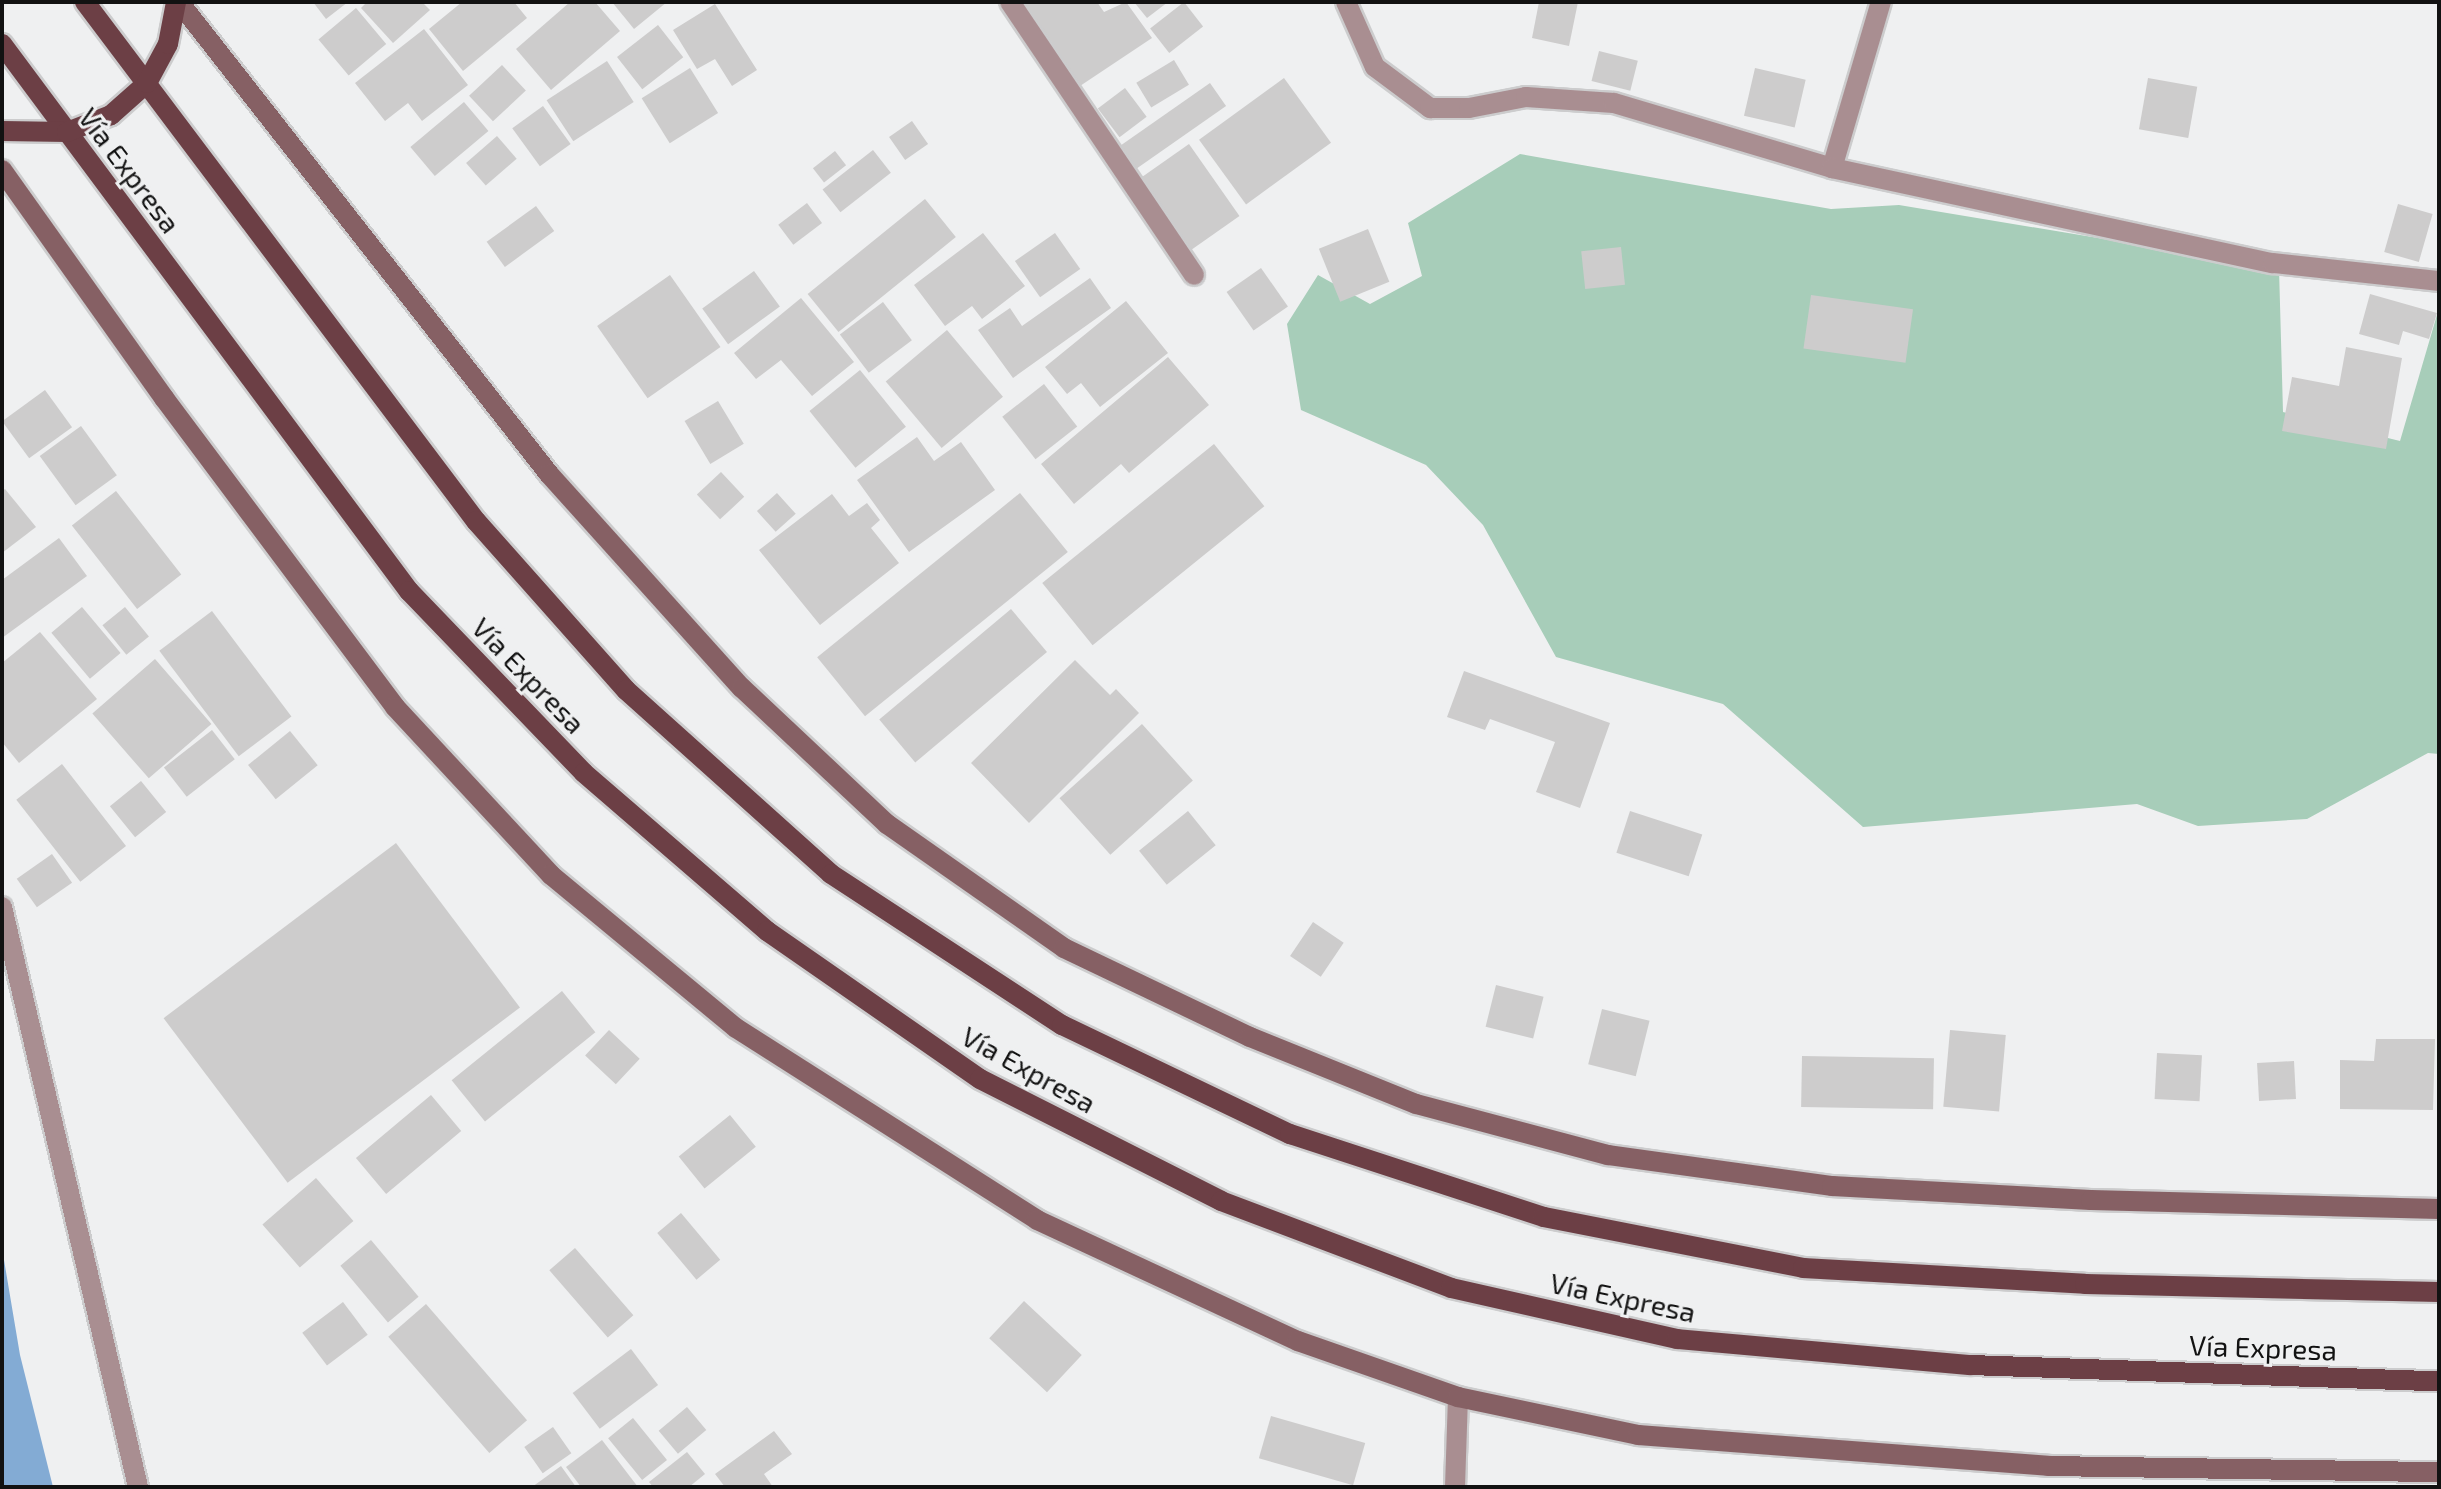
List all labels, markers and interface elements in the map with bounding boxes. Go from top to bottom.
street label: Vía Expresa [72,101,188,239]
street label: Vía Expresa [466,610,592,740]
street label: Vía Expresa [956,1018,1102,1120]
street label: Vía Expresa [1547,1265,1699,1329]
street label: Vía Expresa [2189,1328,2337,1366]

